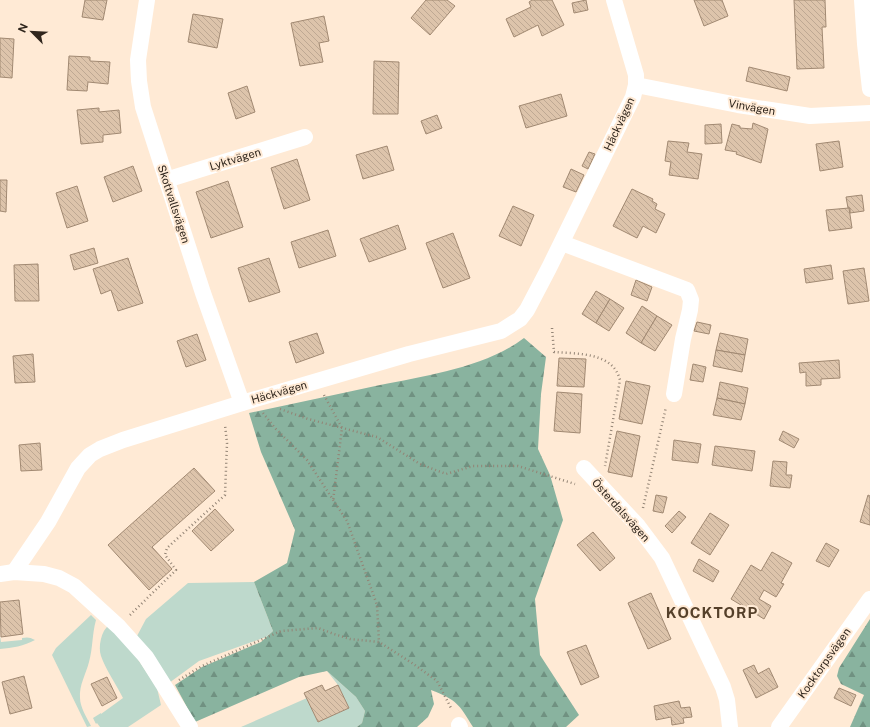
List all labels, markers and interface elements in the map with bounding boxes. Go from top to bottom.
north arrow [12,12,52,52]
text: N [16,22,30,34]
street label: Häckvägen [601,95,637,153]
street label: Vinvägen [728,97,776,117]
street label: Lyktvägen [208,146,262,172]
street label: Skottvallsvägen [156,163,192,245]
street label: Häckvägen [250,378,308,406]
street label: Österdalsvägen [590,476,653,544]
district label: KOCKTORP [666,604,758,621]
street label: Kocktorpsvägen [795,626,853,700]

